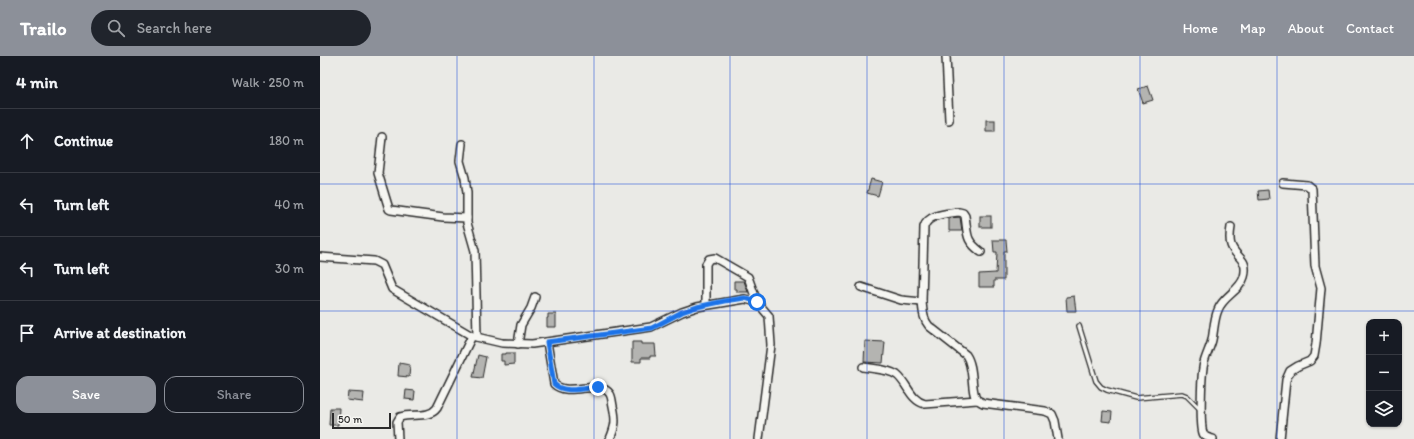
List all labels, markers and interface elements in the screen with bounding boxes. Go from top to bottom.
search box [91,10,371,46]
text: Trailo [20,17,67,40]
icon: search [105,17,127,39]
text: Search here [137,19,212,37]
text: Home [1183,20,1218,37]
text: Map [1240,20,1266,37]
text: About [1288,20,1324,37]
text: Contact [1346,20,1394,37]
text: 4 min [16,72,58,92]
text: Walk · 250 m [232,75,304,90]
icon: ahead [16,130,38,152]
text: Continue [54,132,113,150]
text: 180 m [269,133,304,148]
icon: left [16,194,38,216]
text: Turn left [54,196,109,214]
text: 40 m [274,197,304,212]
icon: left [16,258,38,280]
text: Turn left [54,260,109,278]
text: 30 m [275,261,304,276]
route start [748,293,766,311]
map controls [1366,319,1402,427]
button: + [1366,319,1402,355]
icon: arrive [16,322,38,344]
text: Arrive at destination [54,324,186,342]
button: − [1366,355,1402,391]
button: Save [16,376,156,413]
button: Share [164,376,304,413]
route end [589,378,607,396]
button: layers [1366,391,1402,427]
scale bar [332,411,391,430]
text: 50 m [338,413,362,426]

